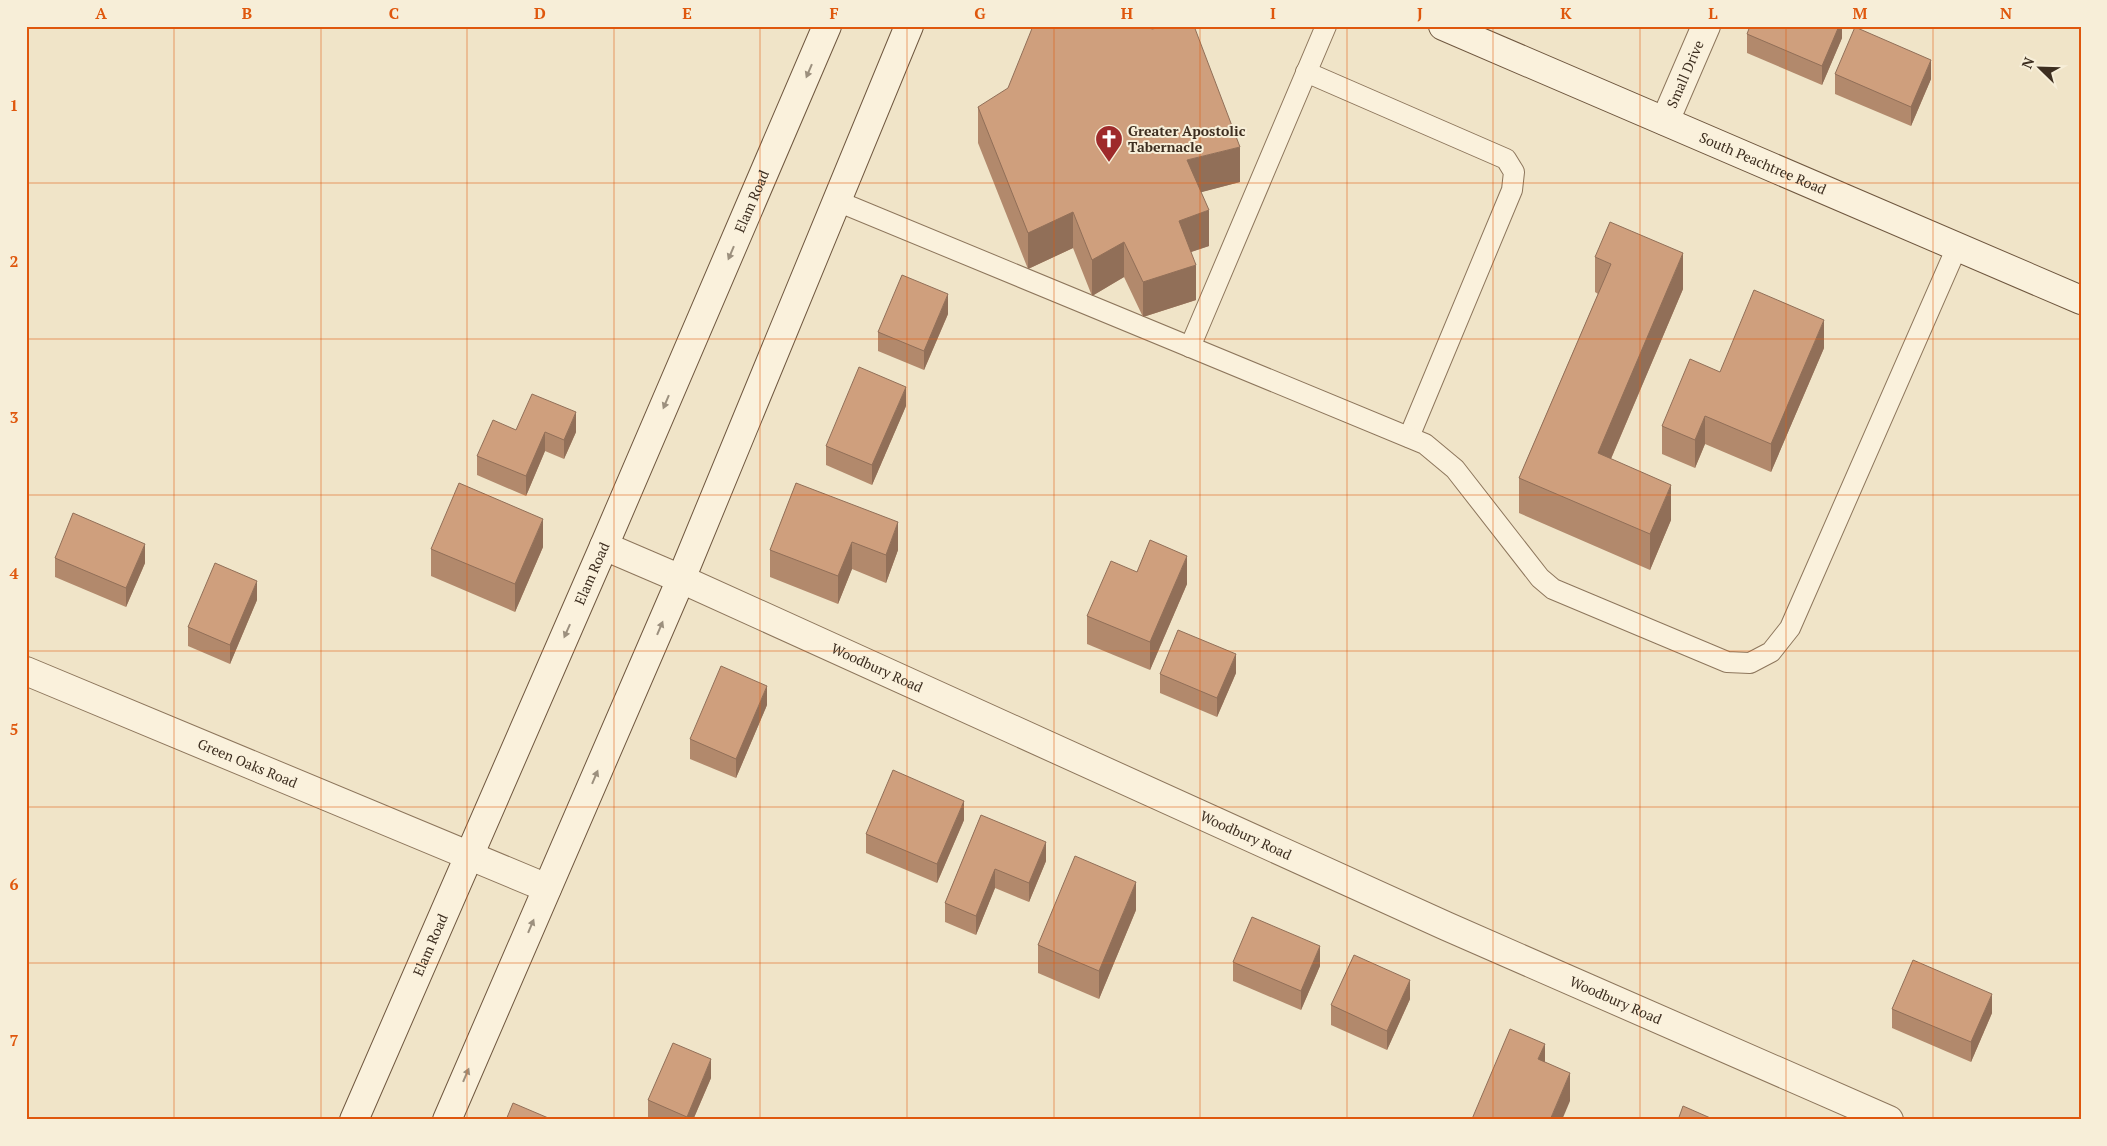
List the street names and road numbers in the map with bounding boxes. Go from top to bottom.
street label: Small Drive [1662,37,1708,111]
street label: South Peachtree Road [1697,127,1830,199]
street label: Elam Road [730,167,773,235]
street label: Elam Road [570,539,614,608]
street label: Woodbury Road [828,638,926,697]
street label: Green Oaks Road [195,734,301,792]
street label: Woodbury Road [1197,806,1295,864]
street label: Elam Road [408,910,452,979]
street label: Woodbury Road [1567,971,1665,1028]

